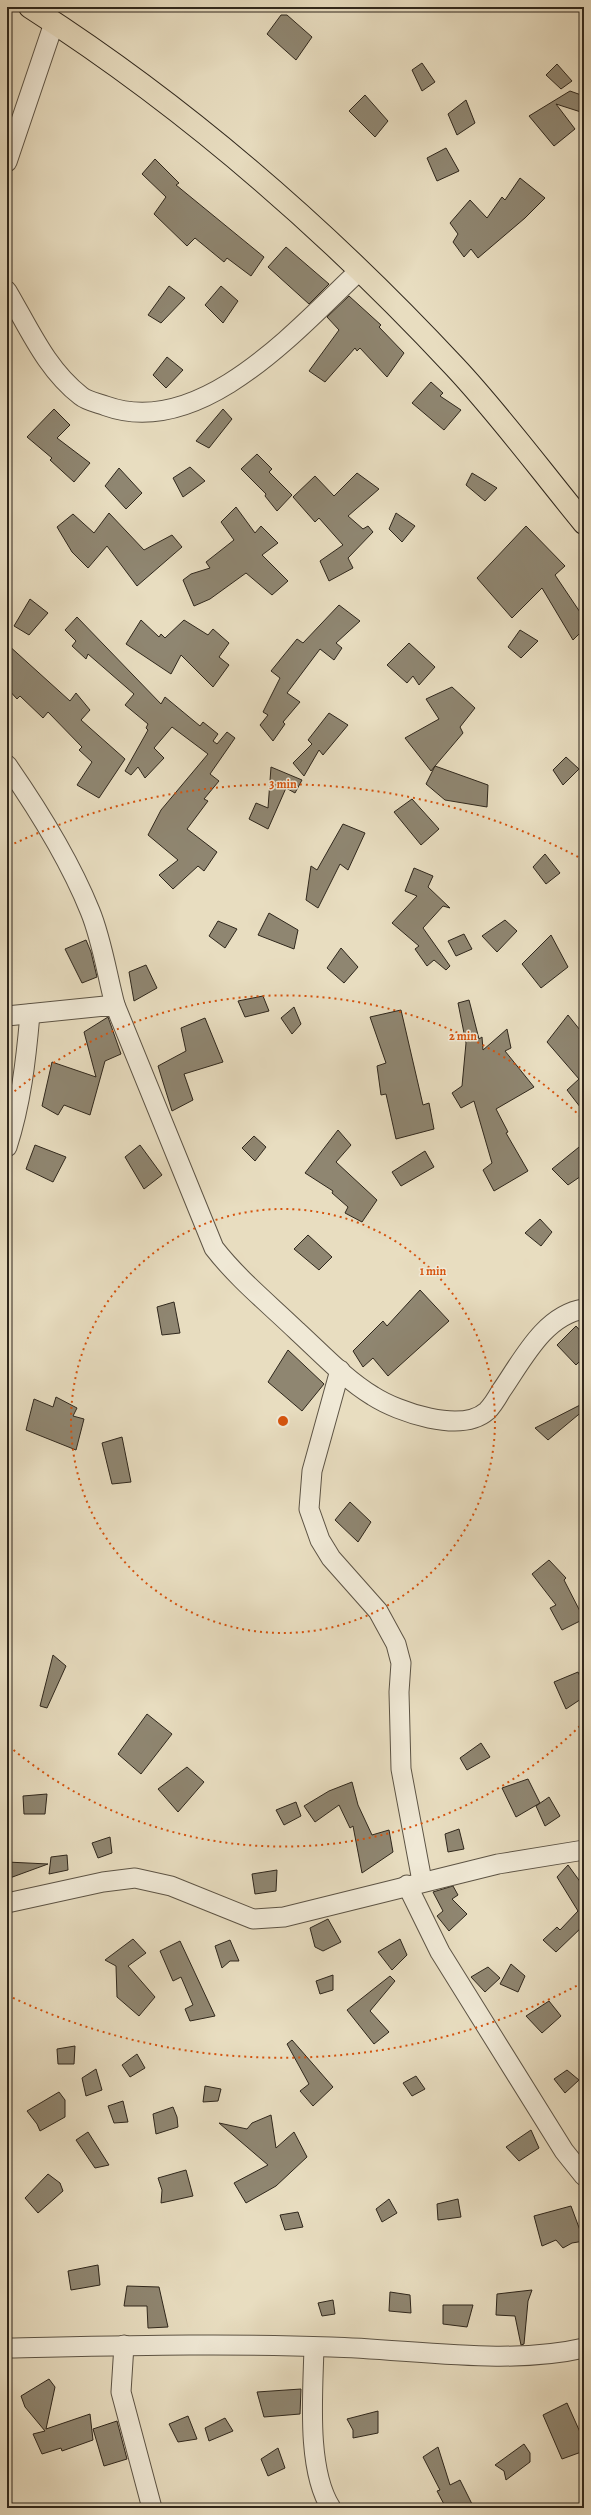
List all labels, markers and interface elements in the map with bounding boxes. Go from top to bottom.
text: 3 min [269,776,297,792]
text: 2 min [449,1028,477,1044]
text: 1 min [420,1263,447,1279]
centre of rings [276,1414,290,1428]

